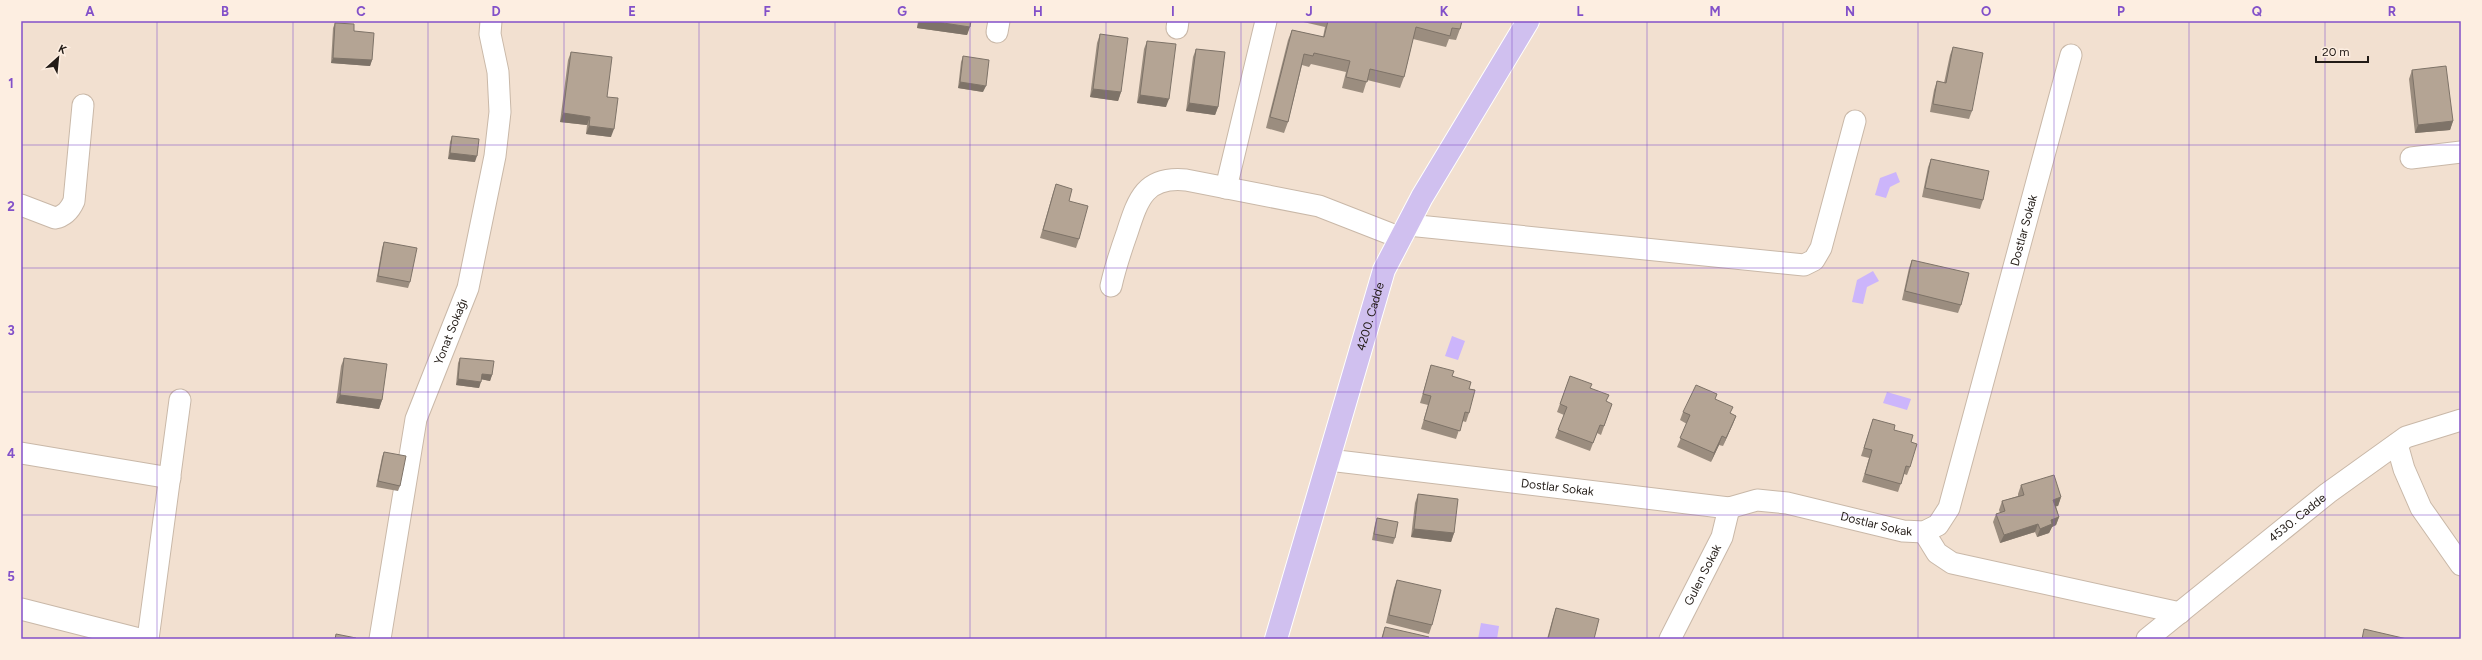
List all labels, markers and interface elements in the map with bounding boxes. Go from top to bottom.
text: A [85,4,95,19]
text: B [221,4,229,19]
text: C [356,4,366,19]
text: D [491,4,501,19]
text: E [628,4,636,19]
text: F [763,4,771,19]
text: G [897,4,907,19]
text: H [1033,4,1043,19]
text: I [1171,4,1175,19]
text: J [1305,4,1313,19]
text: K [1440,4,1449,19]
text: L [1577,4,1584,19]
text: M [1709,4,1721,19]
text: N [1845,4,1855,19]
text: O [1981,4,1991,19]
text: P [2117,4,2125,19]
text: Q [2252,4,2262,19]
text: R [2388,4,2397,19]
north arrow [38,38,78,78]
scale bar [2316,38,2368,64]
text: K [56,42,69,57]
text: 20 m [2322,45,2350,59]
text: 1 [8,76,14,91]
street label: Dostlar Sokak [2008,193,2040,267]
text: 2 [7,199,15,214]
street label: 4200. Cadde [1354,280,1387,352]
street label: Yonat Sokağı [431,297,470,367]
text: 3 [7,323,15,338]
text: 4 [7,446,15,461]
street label: Dostlar Sokak [1520,476,1595,499]
street label: 4530. Cadde [2266,490,2329,545]
street label: Dostlar Sokak [1839,509,1913,538]
street label: Gulen Sokak [1681,542,1724,608]
text: 5 [7,569,15,584]

